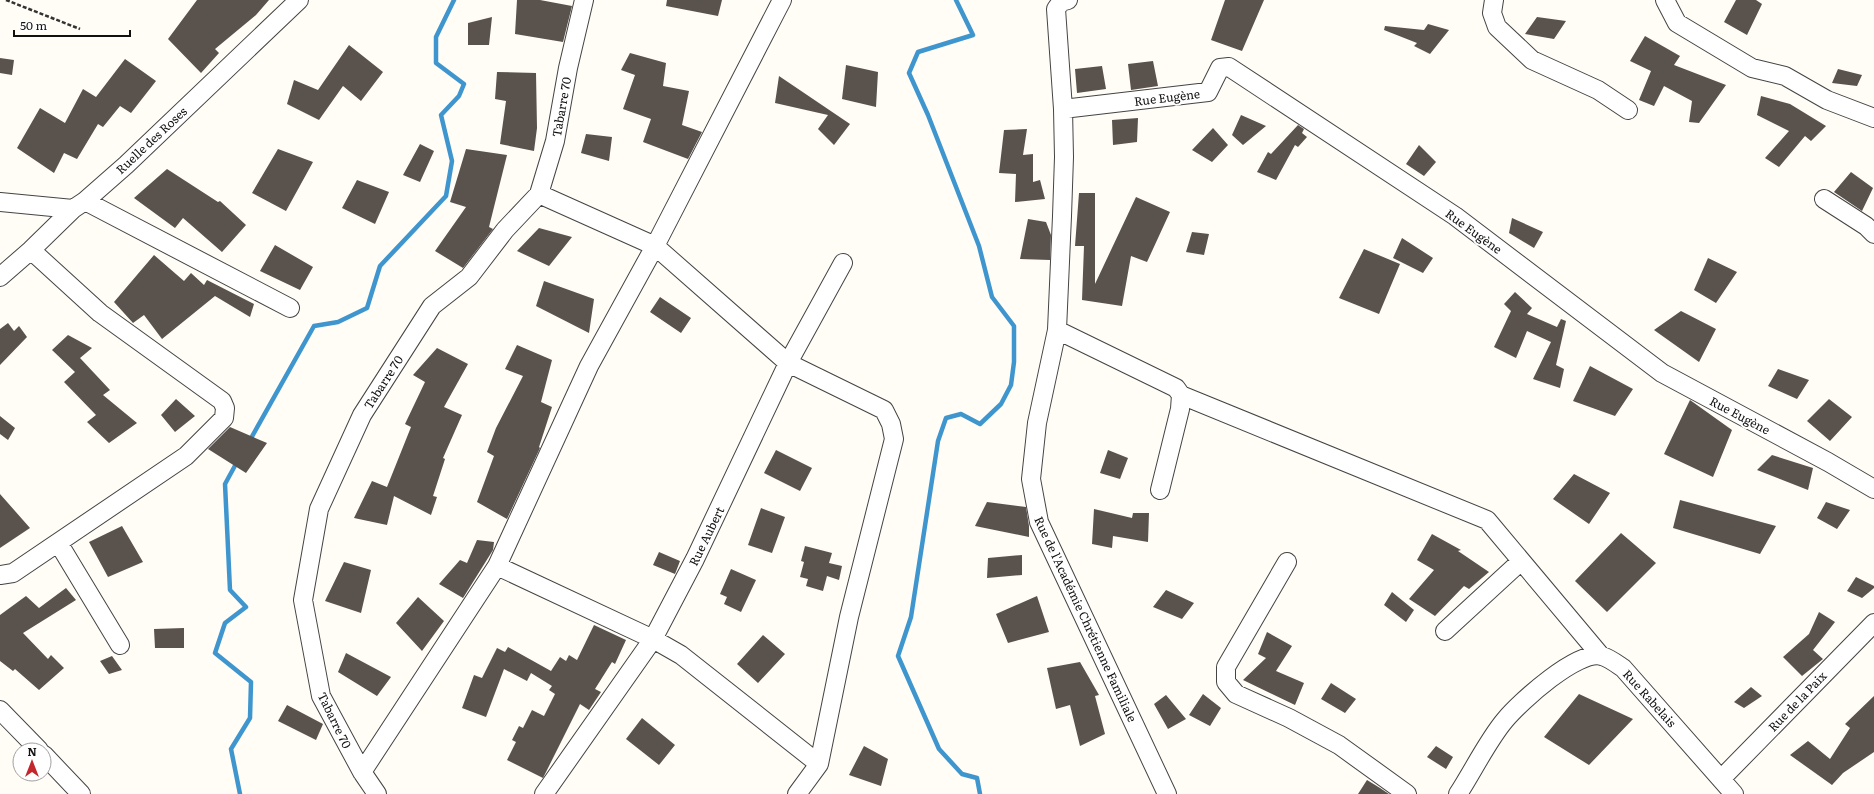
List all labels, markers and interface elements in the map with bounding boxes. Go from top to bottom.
scale bar [14,12,130,38]
text: 50 m [20,16,47,34]
street label: Tabarre 70 [547,76,575,138]
street label: Rue Eugène [1133,84,1201,110]
street label: Ruelle des Roses [111,102,191,178]
street label: Rue Eugène [1442,204,1506,258]
street label: Tabarre 70 [359,352,407,412]
street label: Rue Eugène [1707,392,1773,438]
street label: Rue Aubert [684,503,728,569]
street label: Rue de l'Académie Chrétienne Familiale [1030,513,1142,725]
street label: Rue Rabelais [1619,665,1681,731]
street label: Rue de la Paix [1764,667,1831,735]
street label: Tabarre 70 [314,689,356,751]
north arrow [12,742,52,782]
text: N [27,743,37,759]

